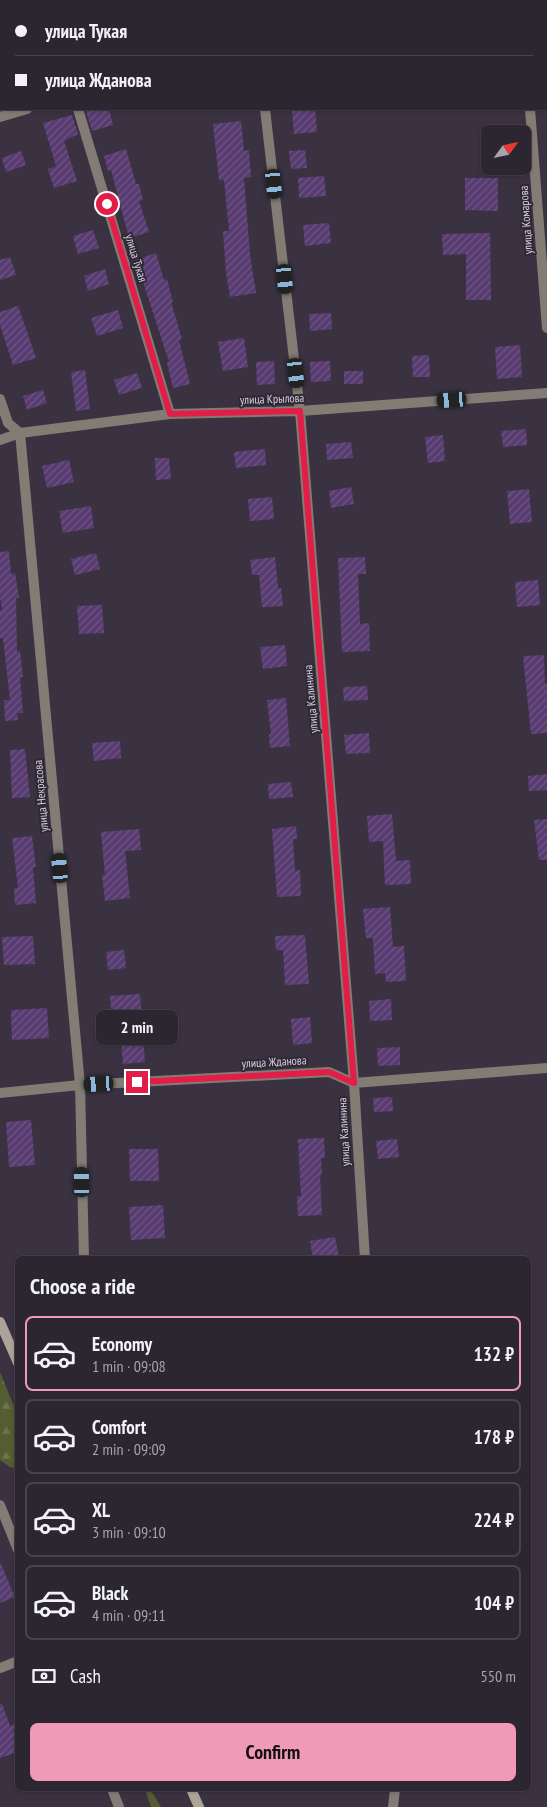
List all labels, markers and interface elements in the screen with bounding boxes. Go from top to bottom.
text: улица Тукая [45,19,127,43]
text: улица Жданова [45,68,152,92]
north arrow [481,125,531,175]
map controls [481,125,531,175]
car [264,168,283,200]
street label: улица Комарова [516,185,535,255]
route start [96,193,118,215]
street label: улица Тукая [122,232,151,284]
car [275,263,294,295]
car [286,357,305,389]
street label: улица Крылова [240,390,305,407]
car [436,391,467,409]
street label: улица Калинина [300,664,321,734]
street label: улица Некрасова [30,759,51,833]
car [51,852,68,884]
callout: 2 min [96,1010,178,1044]
text: 2 min [121,1017,153,1037]
street label: улица Жданова [241,1052,307,1071]
route end [126,1071,148,1093]
car [83,1076,114,1092]
street label: улица Калинина [334,1097,353,1167]
car [74,1167,89,1197]
text: Choose a ride [30,1272,135,1300]
icon: car [32,1331,77,1376]
text: Economy [92,1332,152,1356]
text: 132 ₽ [474,1342,514,1366]
text: 1 min · 09:08 [92,1356,166,1376]
icon: car [32,1414,77,1459]
text: Comfort [92,1415,146,1439]
text: 178 ₽ [474,1425,514,1449]
text: 2 min · 09:09 [92,1439,166,1459]
icon: car [32,1497,77,1542]
text: XL [92,1498,110,1522]
text: 224 ₽ [474,1508,514,1532]
text: 3 min · 09:10 [92,1522,166,1542]
icon: car [32,1580,77,1625]
text: Black [92,1581,128,1605]
text: 104 ₽ [474,1591,514,1615]
text: 4 min · 09:11 [92,1605,166,1625]
icon: cash [30,1662,58,1690]
text: Cash [70,1664,101,1688]
text: 550 m [481,1666,516,1686]
button: Confirm [30,1723,516,1781]

